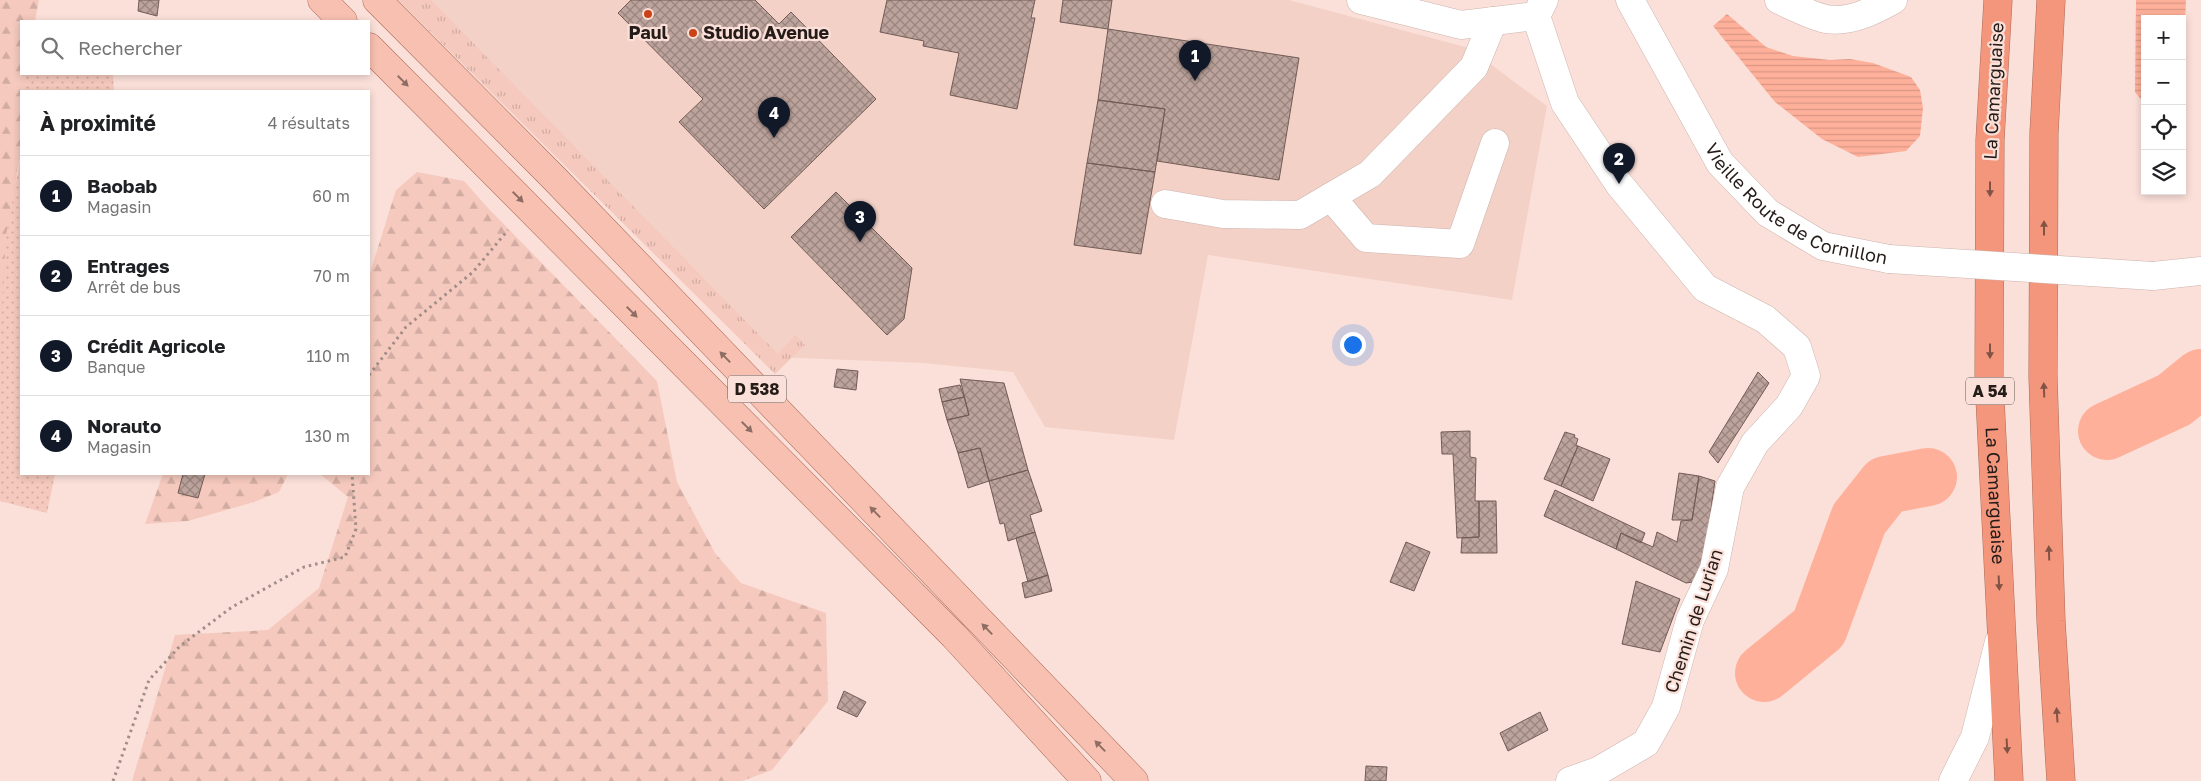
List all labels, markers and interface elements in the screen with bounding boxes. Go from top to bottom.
marker: Paul [642,8,654,20]
map controls [2141,15,2186,195]
button: + [2141,15,2186,60]
search box [20,20,370,75]
place label: Paul [629,21,667,43]
place label: Studio Avenue [703,21,830,43]
street label: La Camarguaise [1978,22,2008,160]
marker: Studio Avenue [687,27,699,39]
icon: search [38,34,66,62]
text: Rechercher [78,36,183,59]
pin: 1 [1179,40,1211,81]
button: − [2141,60,2186,105]
one-way arrow [397,75,409,87]
pin: 4 [758,97,790,138]
button: locate [2141,105,2186,150]
text: À proximité [40,110,156,136]
text: 4 résultats [268,113,350,133]
street label: Vieille Route de Cornillon [1701,139,1889,268]
pin: 2 [1603,143,1635,184]
button: layers [2141,150,2186,195]
text: Baobab [87,174,157,197]
one-way arrow [1986,181,1994,197]
text: 1 [52,186,60,206]
text: 60 m [312,186,350,206]
one-way arrow [511,190,523,202]
text: Magasin [87,197,151,217]
pin: 3 [844,201,876,242]
one-way arrow [2040,219,2048,235]
text: Entrages [87,254,170,277]
text: 2 [51,266,61,286]
text: 70 m [313,266,350,286]
text: Arrêt de bus [87,277,181,297]
one-way arrow [626,306,638,318]
your location [1340,332,1366,358]
text: Crédit Agricole [87,334,225,357]
one-way arrow [1986,343,1994,359]
text: 3 [51,346,61,366]
text: 110 m [306,346,350,366]
one-way arrow [720,351,732,363]
text: Banque [87,357,145,377]
road number: D 538 [728,376,786,402]
road number: A 54 [1966,378,2014,404]
one-way arrow [2040,382,2048,398]
text: Norauto [87,414,161,437]
one-way arrow [741,421,753,433]
text: 4 [51,426,61,446]
text: 130 m [305,426,350,446]
street label: La Camarguaise [1981,426,2010,565]
text: Magasin [87,437,151,457]
one-way arrow [869,506,881,518]
one-way arrow [2044,544,2052,560]
street label: Chemin de Lurian [1659,546,1727,695]
one-way arrow [1995,576,2003,592]
one-way arrow [981,623,993,635]
one-way arrow [2052,707,2060,723]
one-way arrow [2004,738,2012,754]
one-way arrow [1094,740,1106,752]

